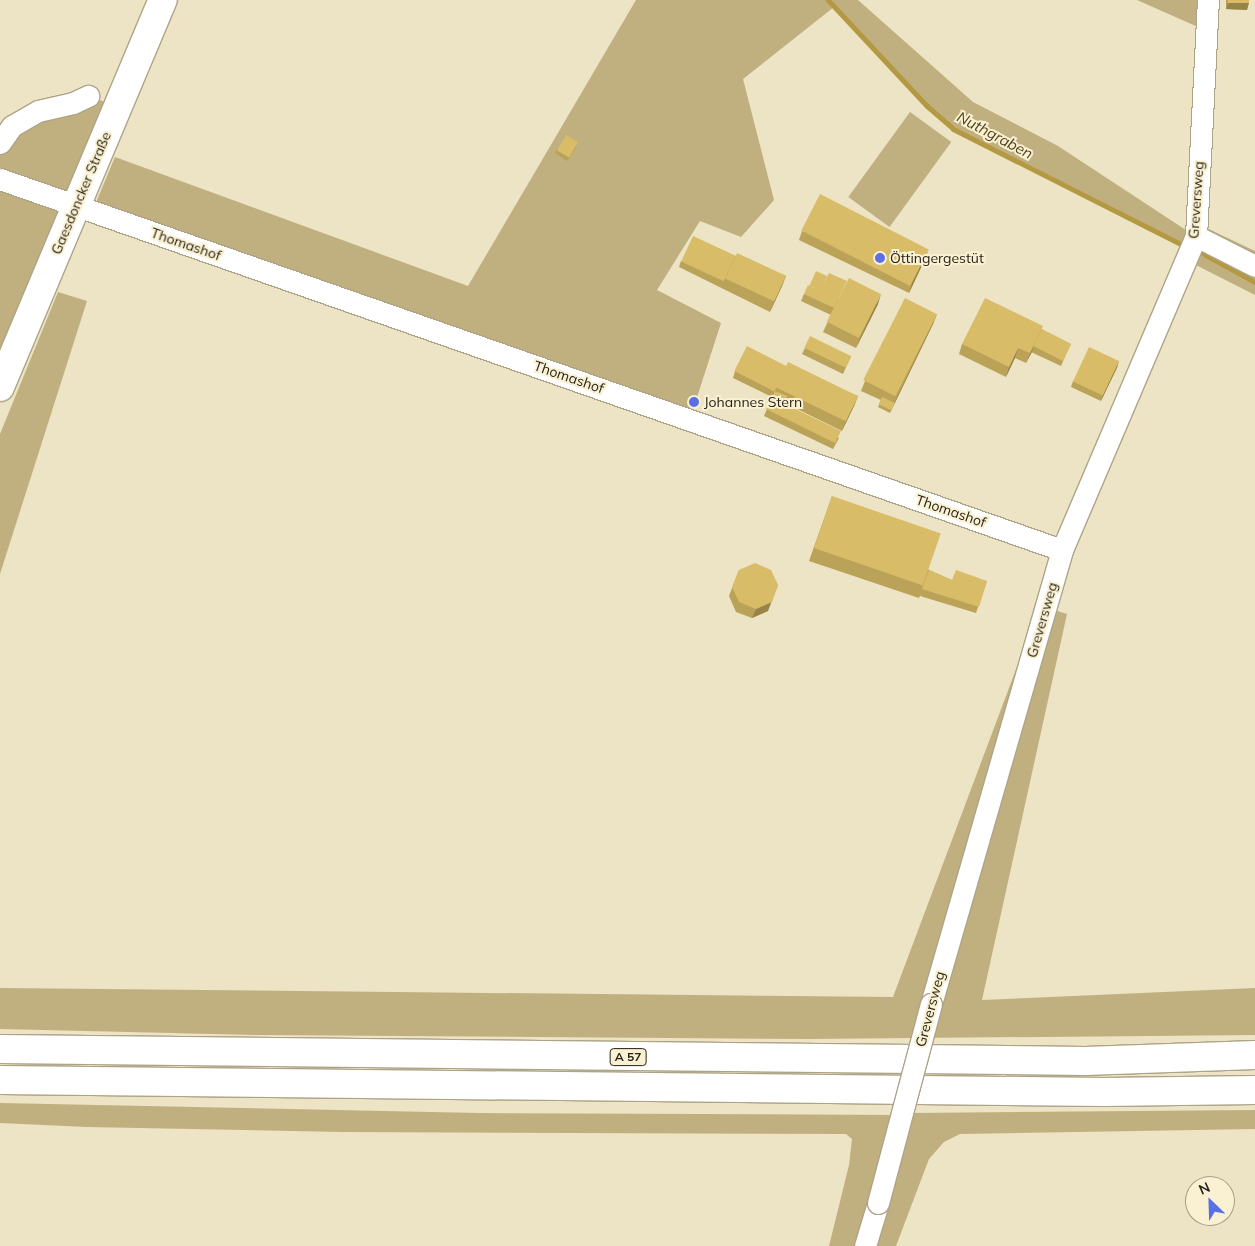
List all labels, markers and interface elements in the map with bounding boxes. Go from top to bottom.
water label: Nuthgraben [954,108,1036,162]
street label: Gaesdoncker Straße [48,129,114,257]
street label: Greversweg [1185,161,1207,239]
street label: Thomashof [149,224,223,264]
place label: Öttingergestüt [890,250,984,266]
marker: Öttingergestüt [874,252,886,264]
street label: Thomashof [532,357,606,397]
place label: Johannes Stern [704,394,802,410]
marker: Johannes Stern [688,396,700,408]
street label: Thomashof [914,491,988,531]
street label: Greversweg [1023,580,1061,660]
street label: Greversweg [912,969,948,1049]
road number: A 57 [609,1048,647,1066]
north arrow [1185,1176,1235,1226]
text: N [1196,1178,1213,1199]

